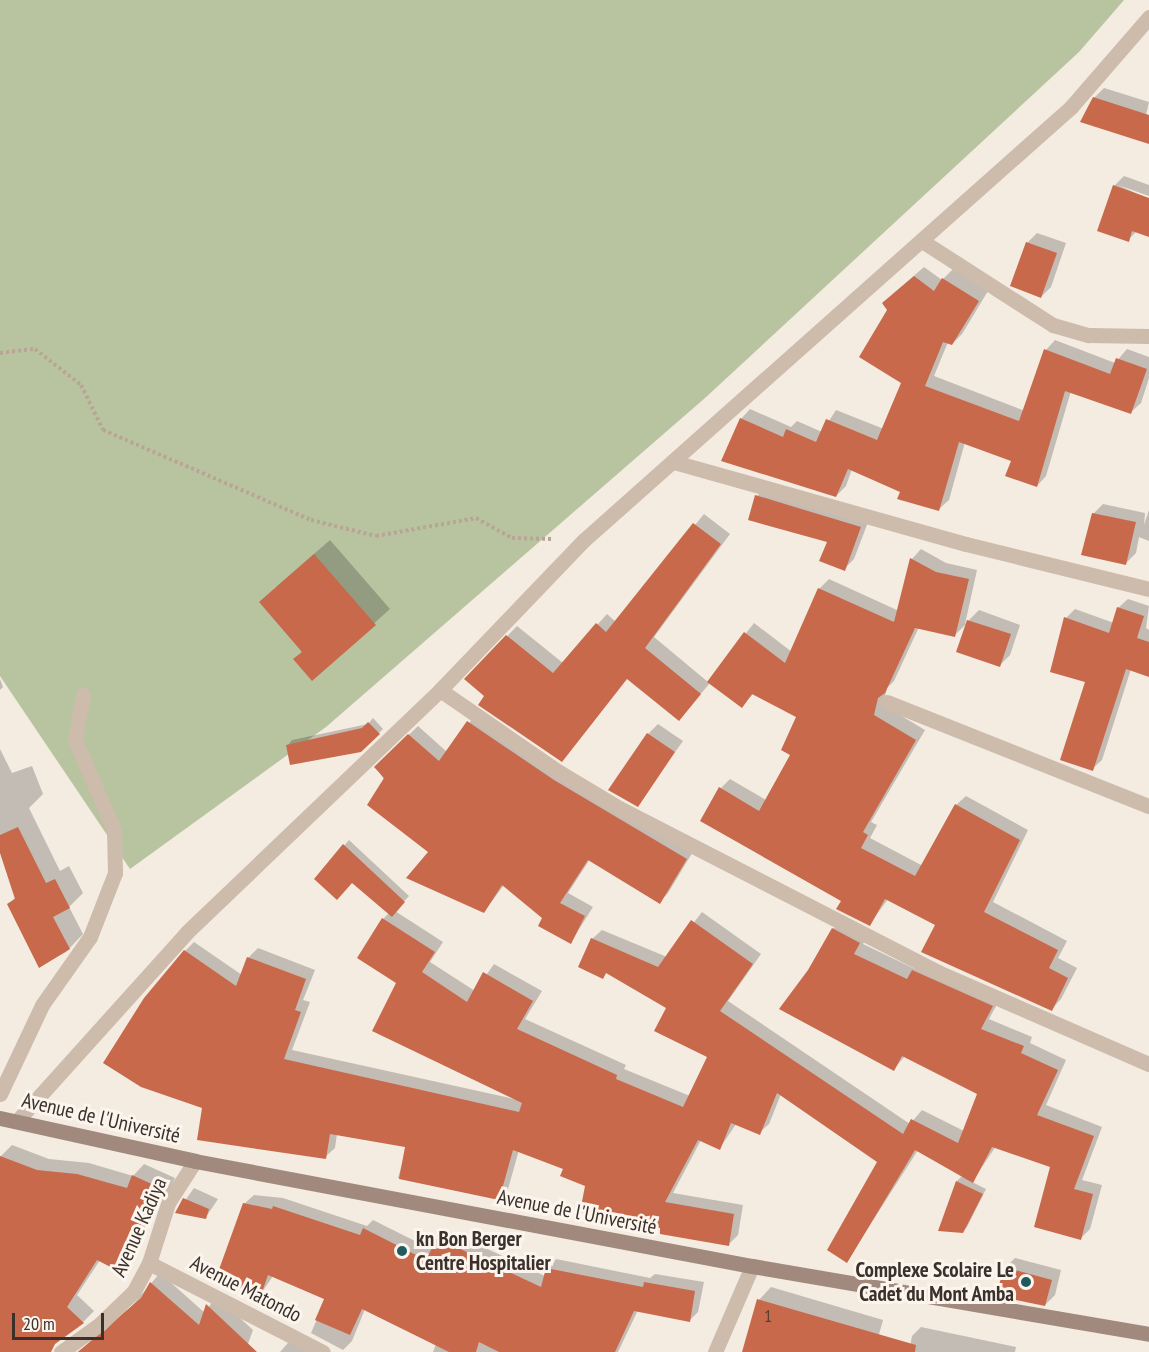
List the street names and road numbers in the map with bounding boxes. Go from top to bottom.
street label: Avenue de l'Université [19,1088,183,1148]
street label: Avenue Kadiya [106,1174,172,1280]
street label: Avenue de l'Université [495,1184,659,1240]
street label: Avenue Matondo [186,1250,306,1328]

